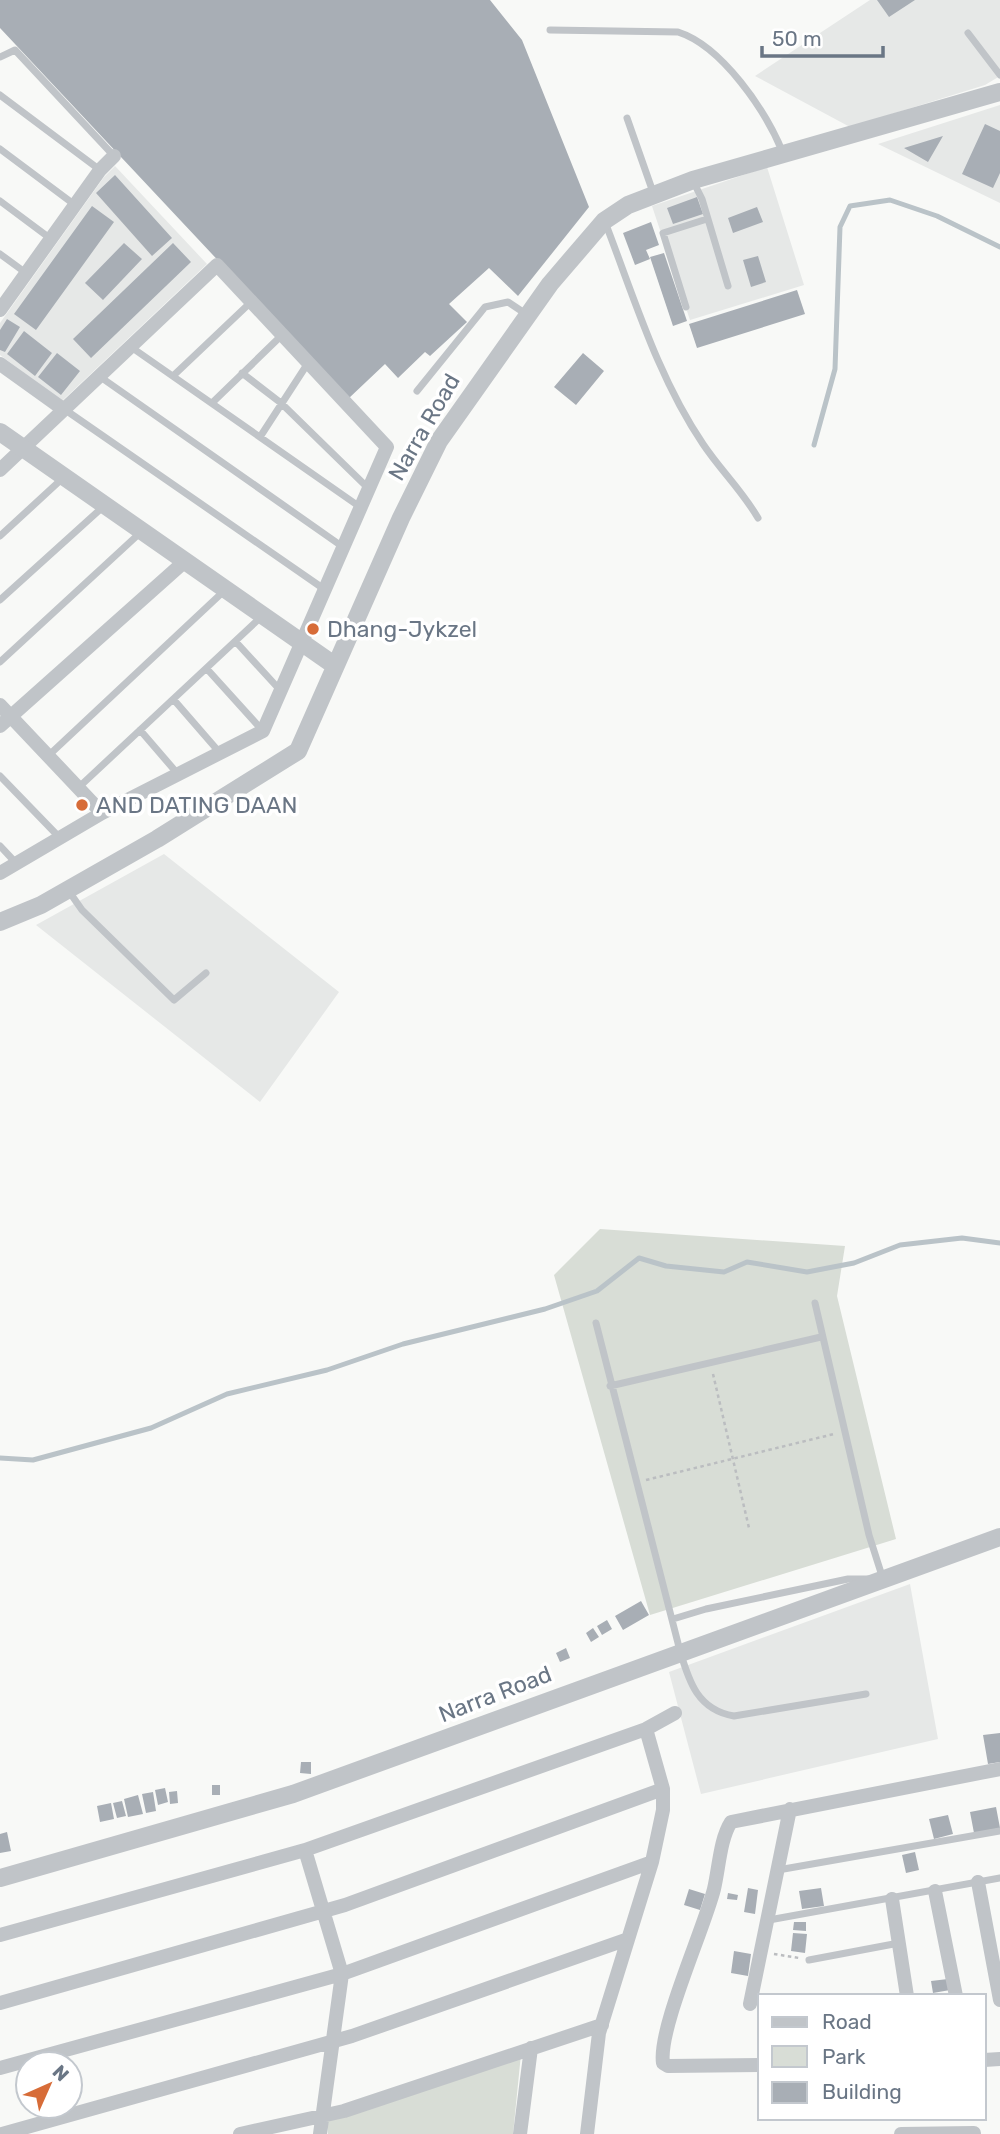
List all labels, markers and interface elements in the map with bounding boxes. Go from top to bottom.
scale bar [762,14,883,58]
text: 50 m [772,26,822,51]
street label: Narra Road [382,369,466,485]
place label: Dhang-Jykzel [327,615,477,643]
marker: Dhang-Jykzel [305,621,321,637]
place label: AND DATING DAAN [96,791,297,819]
marker: AND DATING DAAN [74,797,90,813]
street label: Narra Road [435,1660,555,1728]
legend [758,1994,986,2120]
text: Road [822,2009,872,2034]
text: Park [822,2044,866,2069]
north arrow [14,2050,84,2120]
text: N [48,2060,74,2086]
text: Building [822,2079,902,2104]

